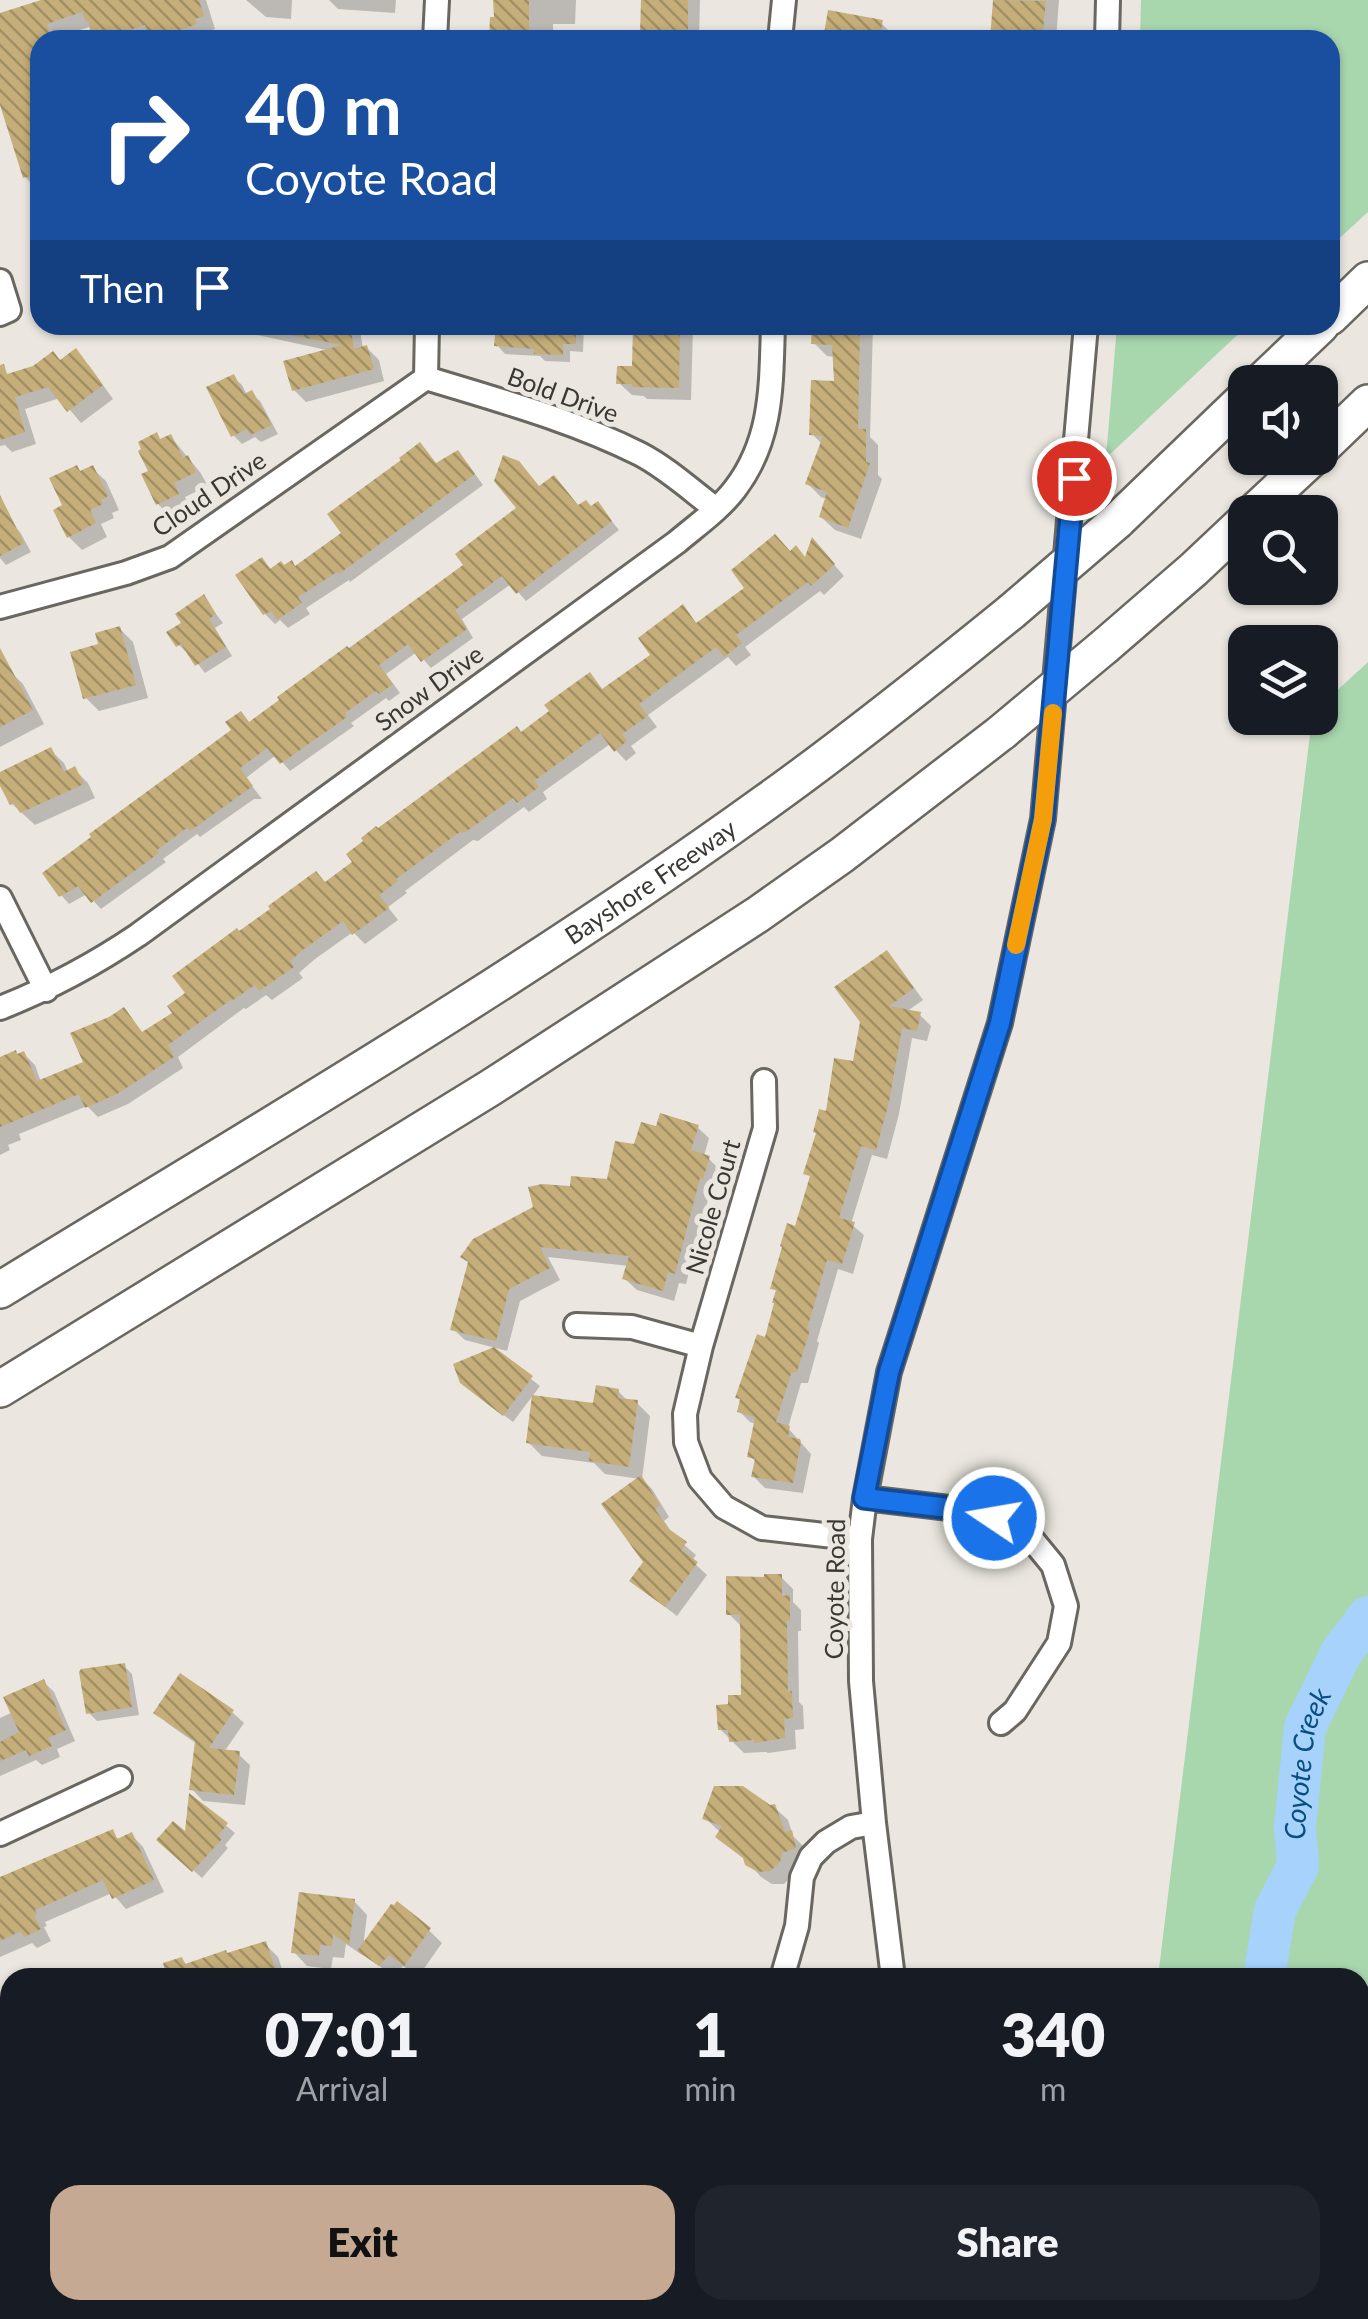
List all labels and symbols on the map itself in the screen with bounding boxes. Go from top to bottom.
street label: Bold Drive [504,360,623,428]
pin [1032,436,1117,521]
street label: Cloud Drive [146,444,271,542]
street label: Snow Drive [368,638,488,736]
street label: Bayshore Freeway [559,812,741,950]
street label: Nicole Court [678,1136,746,1278]
position arrow [942,1466,1046,1570]
street label: Coyote Road [818,1518,850,1660]
water label: Coyote Creek [1277,1682,1338,1841]

